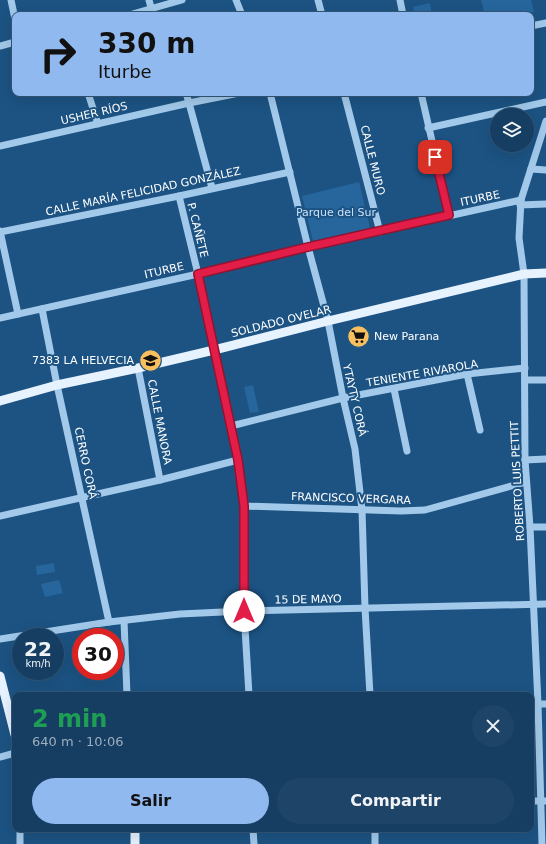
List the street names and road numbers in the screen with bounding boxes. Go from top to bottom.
street label: USHER RÍOS [60,100,129,127]
street label: CALLE MURO [358,124,388,197]
street label: CALLE MARÍA FELICIDAD GONZÁLEZ [44,164,242,219]
street label: ITURBE [459,188,501,209]
street label: P. CAÑETE [184,201,211,259]
street label: ITURBE [143,260,185,281]
street label: SOLDADO OVELAR [230,303,333,340]
street label: TENIENTE RIVAROLA [364,357,479,390]
street label: YTAYTY CORÁ [340,362,369,438]
street label: CALLE MANORA [145,378,174,466]
street label: ROBERTO LUIS PETTIT [508,420,527,542]
street label: CERRO CORÁ [72,426,100,501]
street label: FRANCISCO VERGARA [291,490,412,507]
street label: 15 DE MAYO [274,592,342,607]

